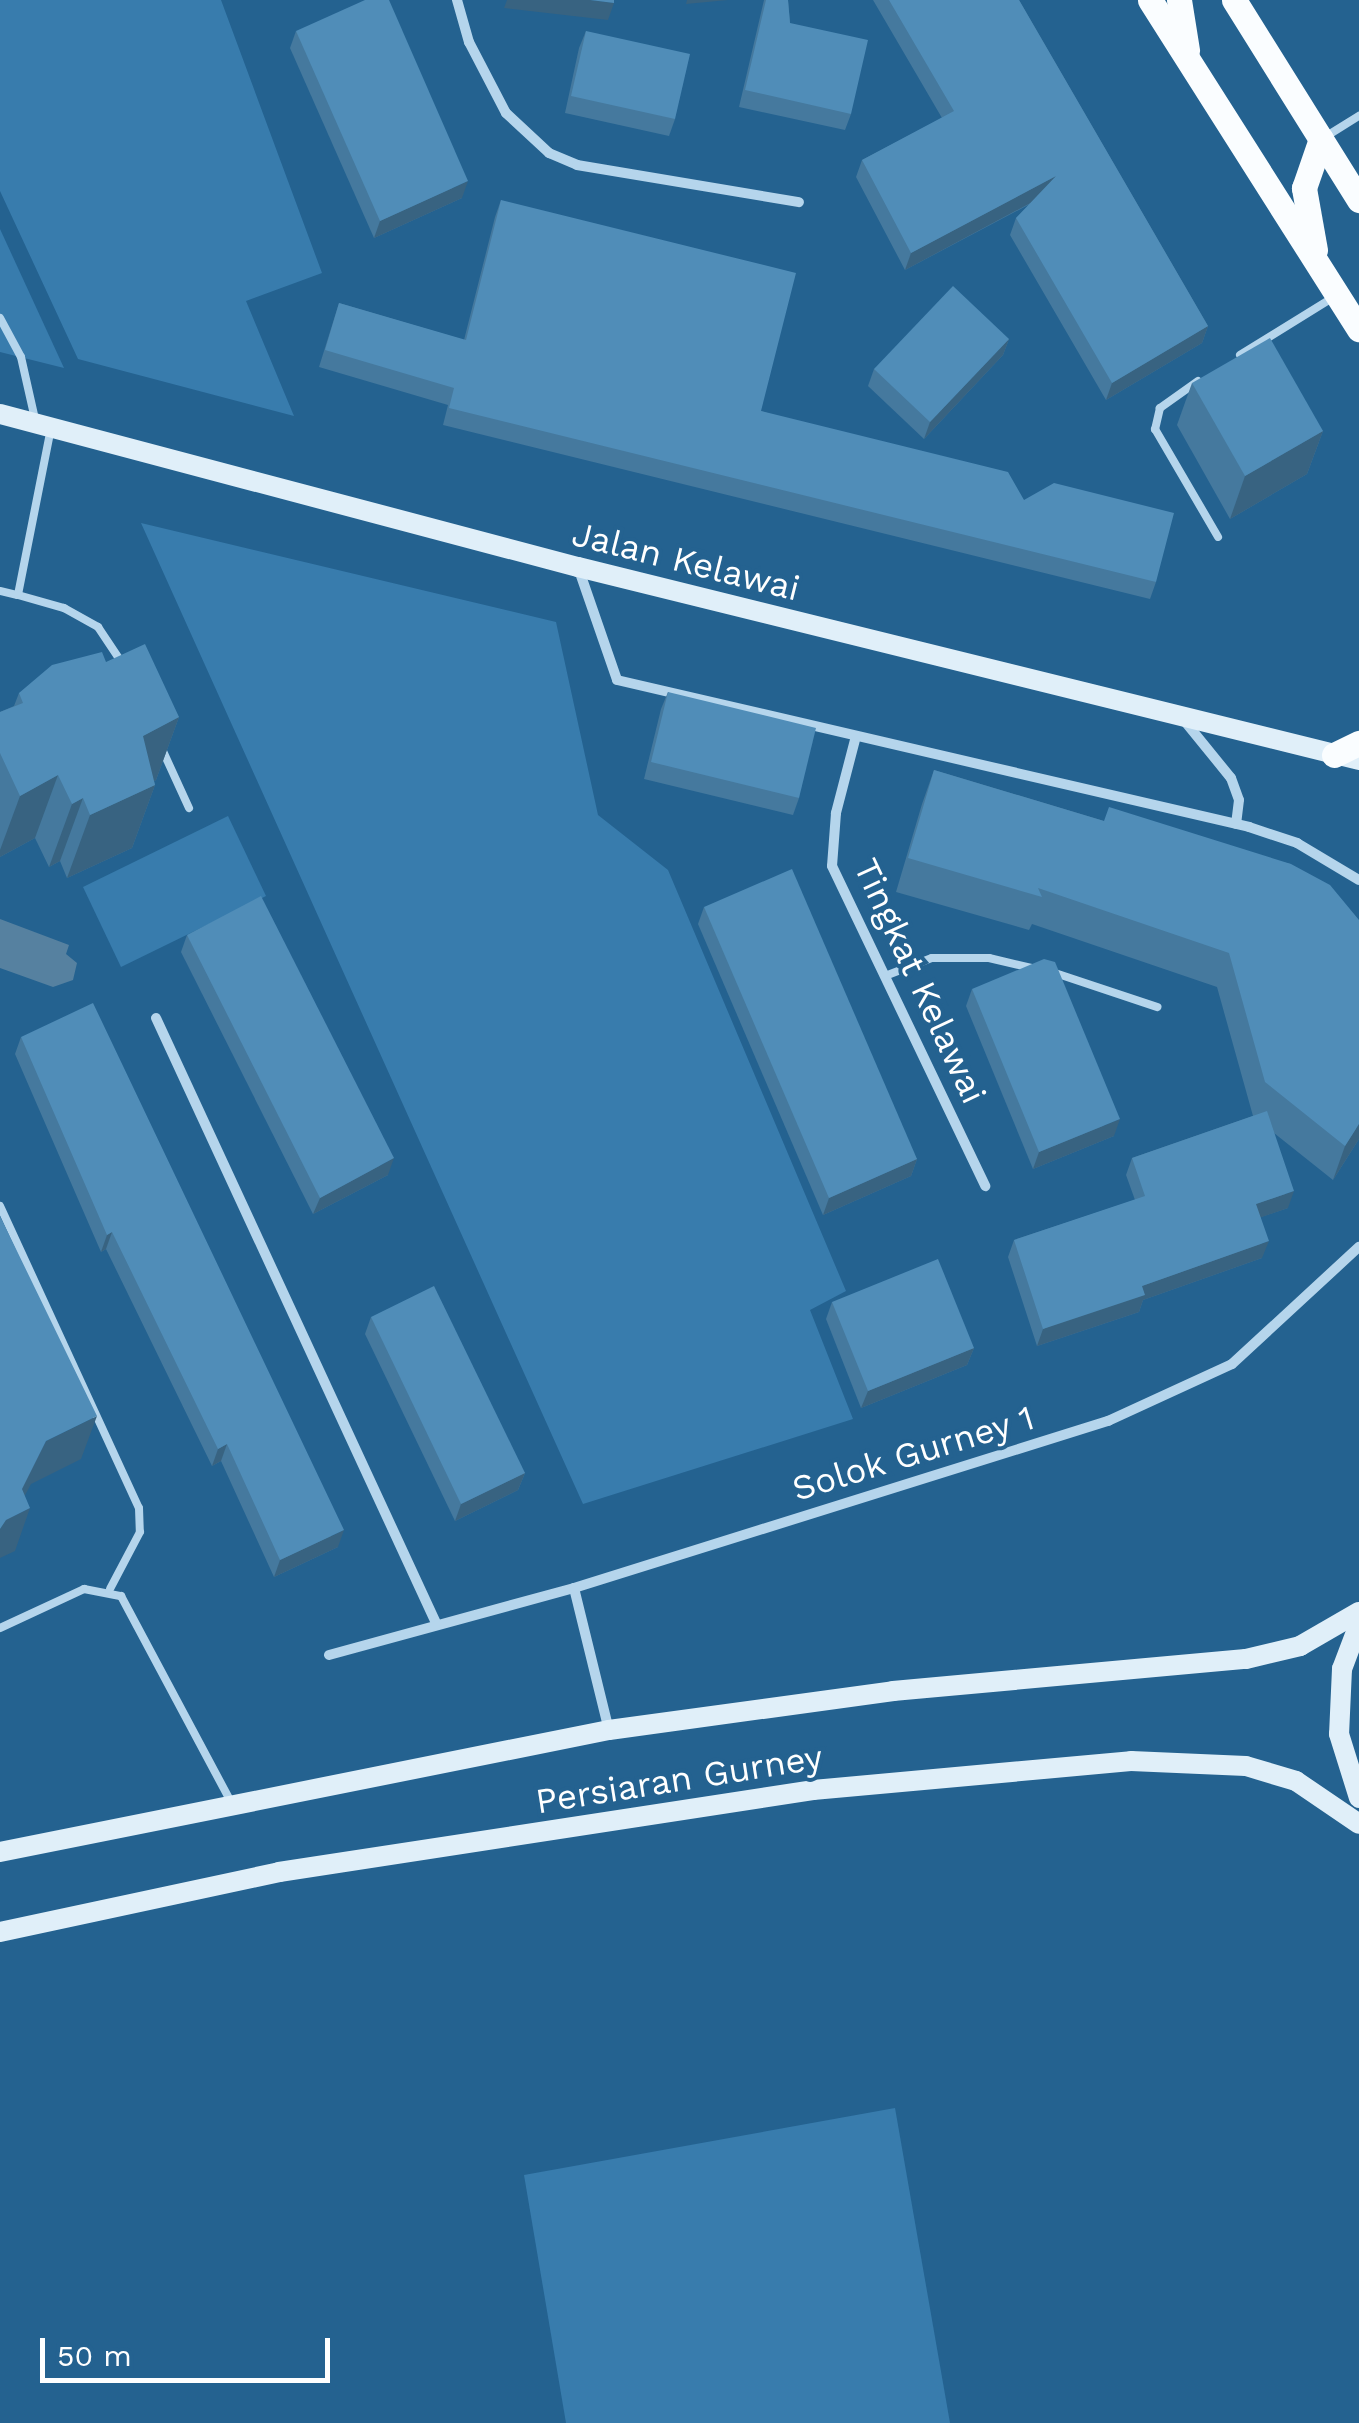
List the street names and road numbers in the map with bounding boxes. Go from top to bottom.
street label: Jalan Kelawai [568,512,804,610]
street label: Tingkat Kelawai [845,852,995,1110]
street label: Solok Gurney 1 [786,1396,1040,1510]
street label: Persiaran Gurney [533,1736,825,1822]

